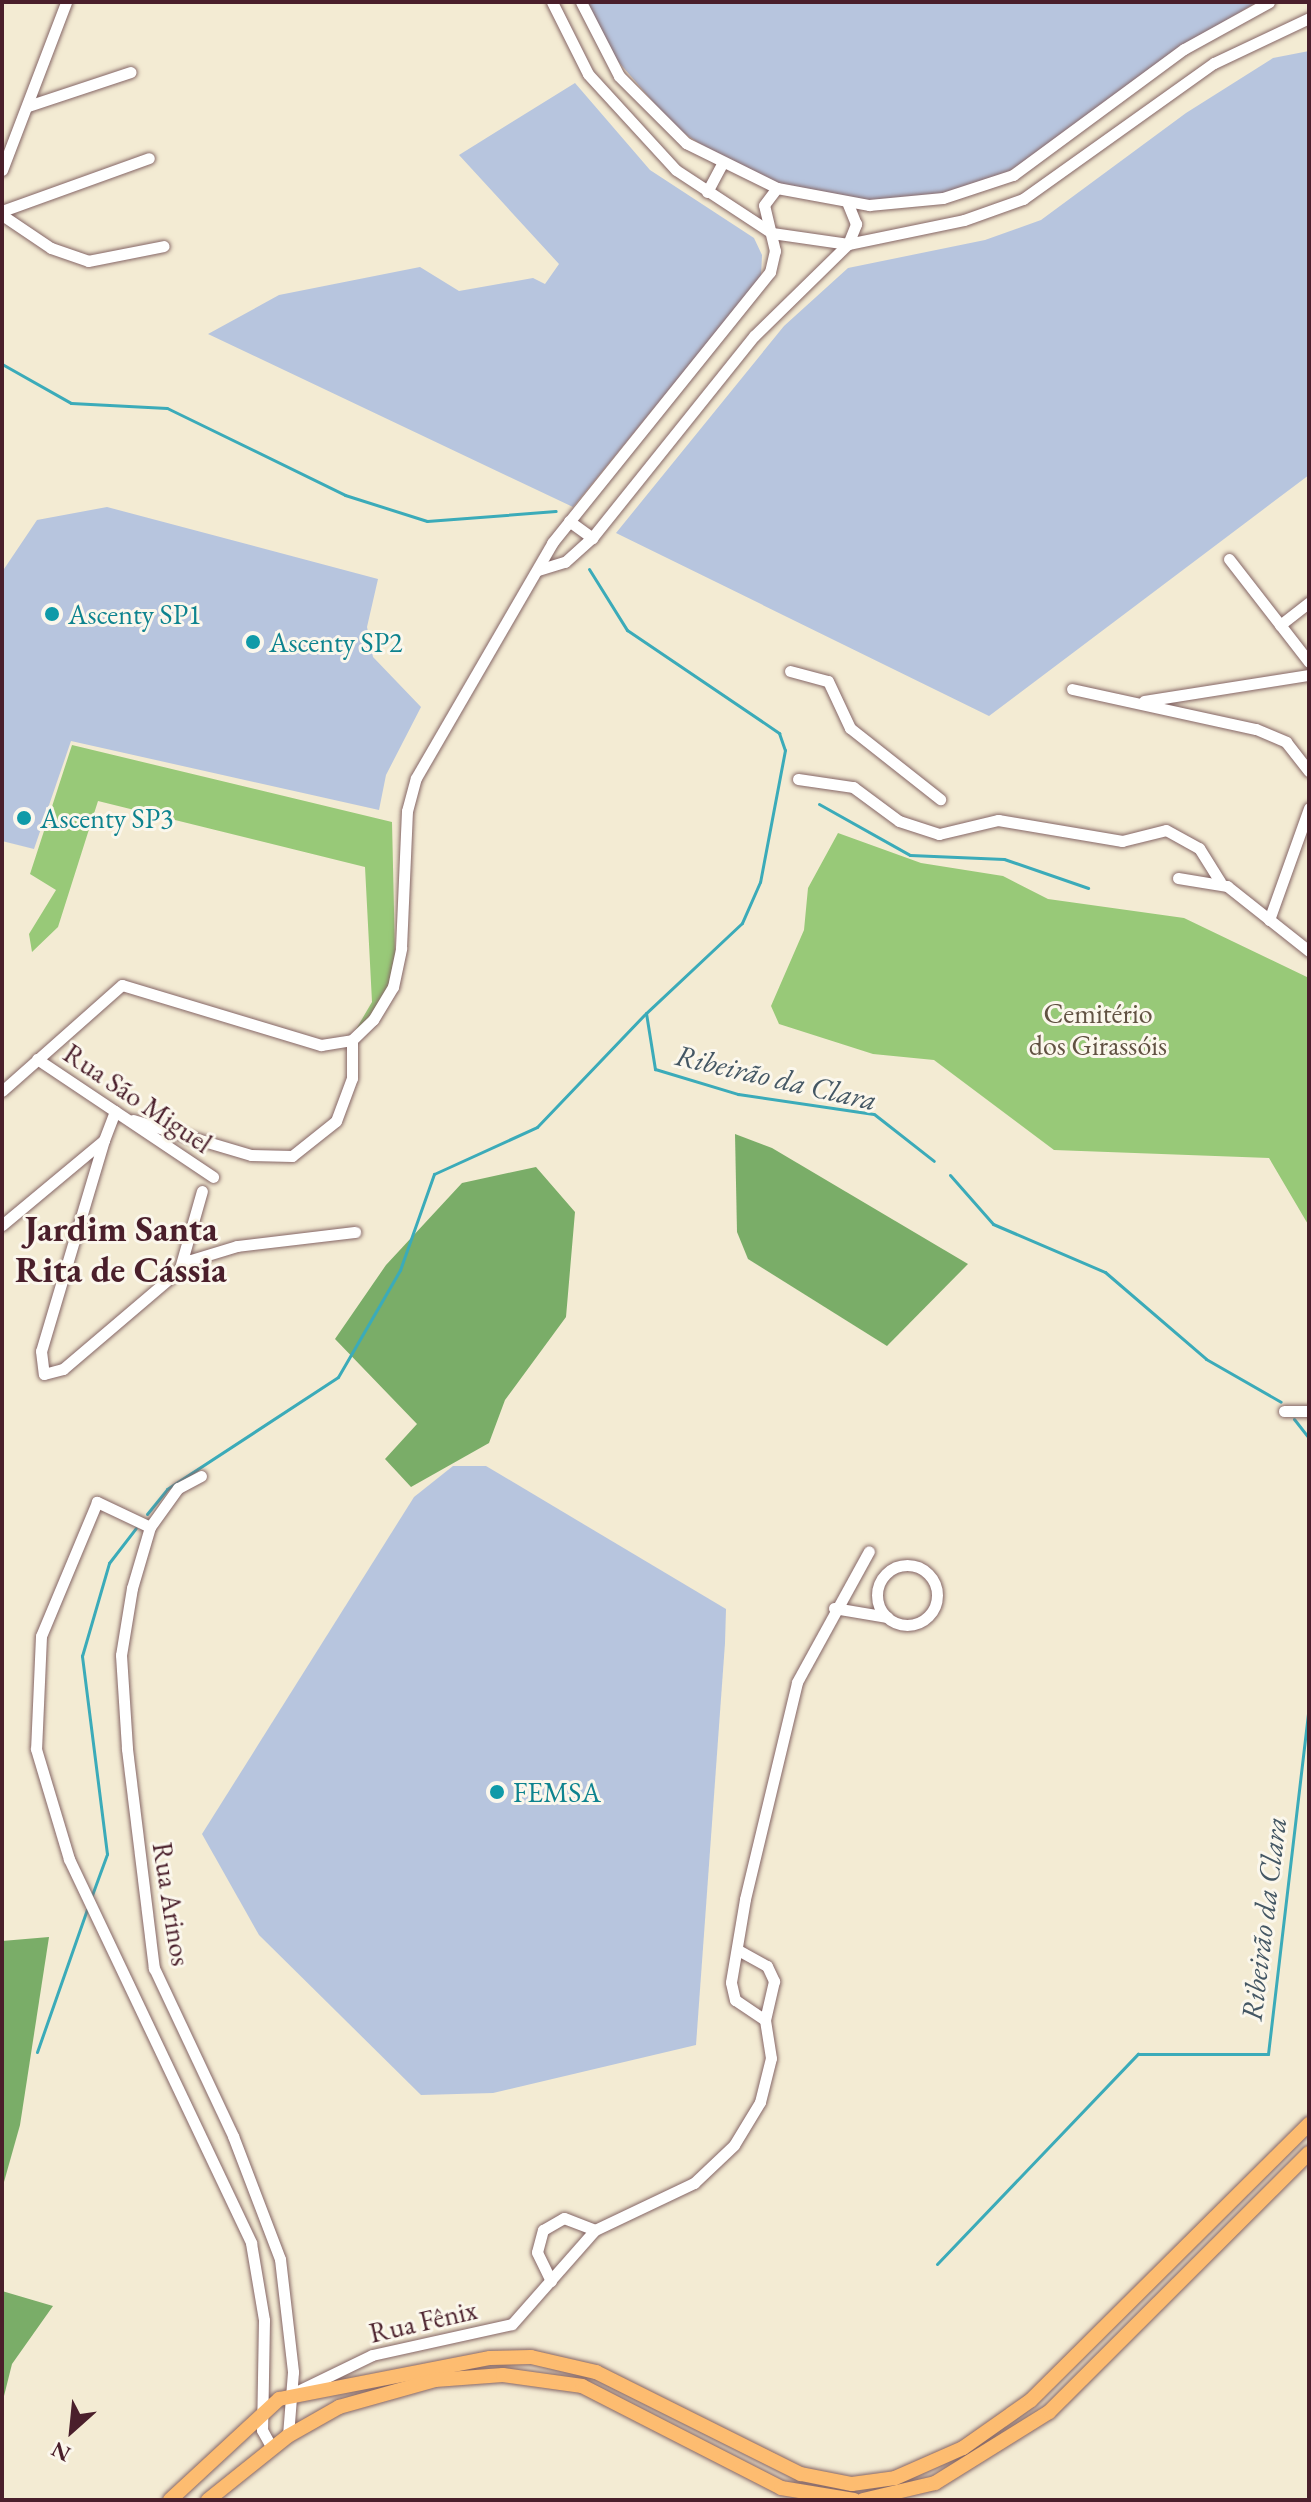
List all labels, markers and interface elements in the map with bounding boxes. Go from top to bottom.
place label: Ascenty SP1 [68,597,202,631]
marker: Ascenty SP1 [43,605,61,623]
place label: Ascenty SP2 [269,625,403,659]
marker: Ascenty SP2 [244,633,262,651]
place label: Ascenty SP3 [40,801,174,835]
marker: Ascenty SP3 [15,809,33,827]
park label: Cemitério dos Girassóis [1029,996,1167,1062]
street label: Rua São Miguel [57,1036,219,1160]
water label: Ribeirão da Clara [672,1037,880,1119]
district label: Jardim Santa Rita de Cássia [15,1206,227,1291]
place label: FEMSA [513,1775,601,1809]
marker: FEMSA [488,1783,506,1801]
water label: Ribeirão da Clara [1234,1815,1294,2023]
street label: Rua Arinos [146,1840,198,1968]
street label: Rua Fênix [366,2292,480,2350]
north arrow [32,2390,112,2470]
text: N [46,2435,75,2469]

